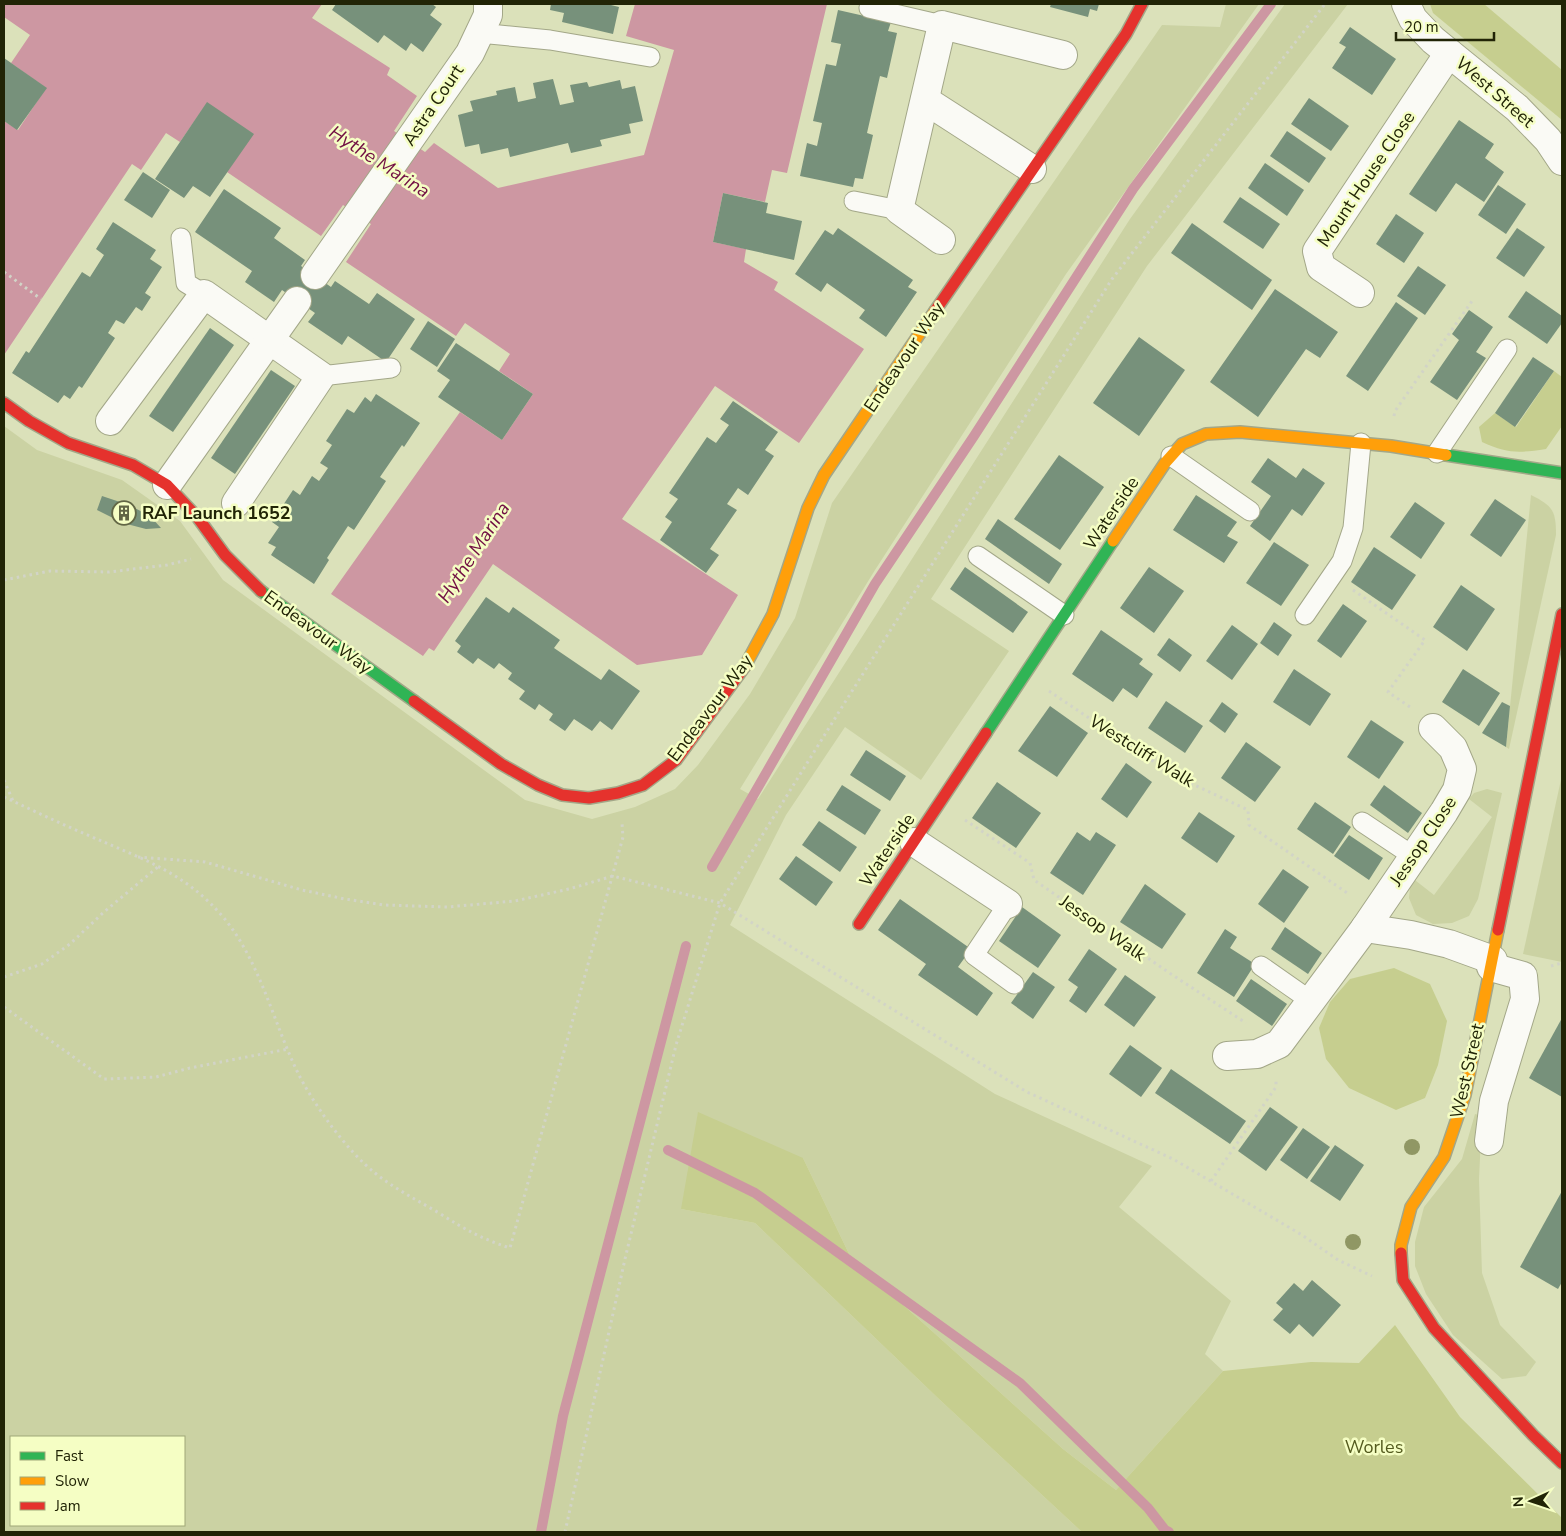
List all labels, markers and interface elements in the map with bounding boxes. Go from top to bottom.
scale bar [1396,10,1494,42]
text: 20 m [1404,17,1439,37]
street label: West Street [1451,51,1540,133]
street label: Astra Court [397,59,469,150]
street label: Mount House Close [1312,106,1420,252]
water label: Hythe Marina [324,120,435,204]
street label: Endeavour Way [858,297,950,417]
street label: Waterside [1078,472,1144,554]
water label: Hythe Marina [432,497,516,608]
building icon: RAF Launch 1652 [111,500,137,526]
place label: RAF Launch 1652 [142,501,290,525]
street label: Endeavour Way [259,585,377,680]
street label: Endeavour Way [662,649,759,766]
street label: Westcliff Walk [1085,709,1200,793]
street label: Jessop Close [1384,791,1462,891]
street label: Waterside [854,809,920,891]
street label: Jessop Walk [1054,889,1152,967]
street label: West Street [1444,1020,1490,1121]
park label: Worles [1345,1435,1403,1459]
legend [10,1436,185,1526]
text: Fast [55,1446,84,1466]
text: Slow [55,1471,90,1491]
north arrow [1506,1476,1556,1526]
text: Jam [54,1496,81,1516]
text: N [1509,1496,1528,1507]

